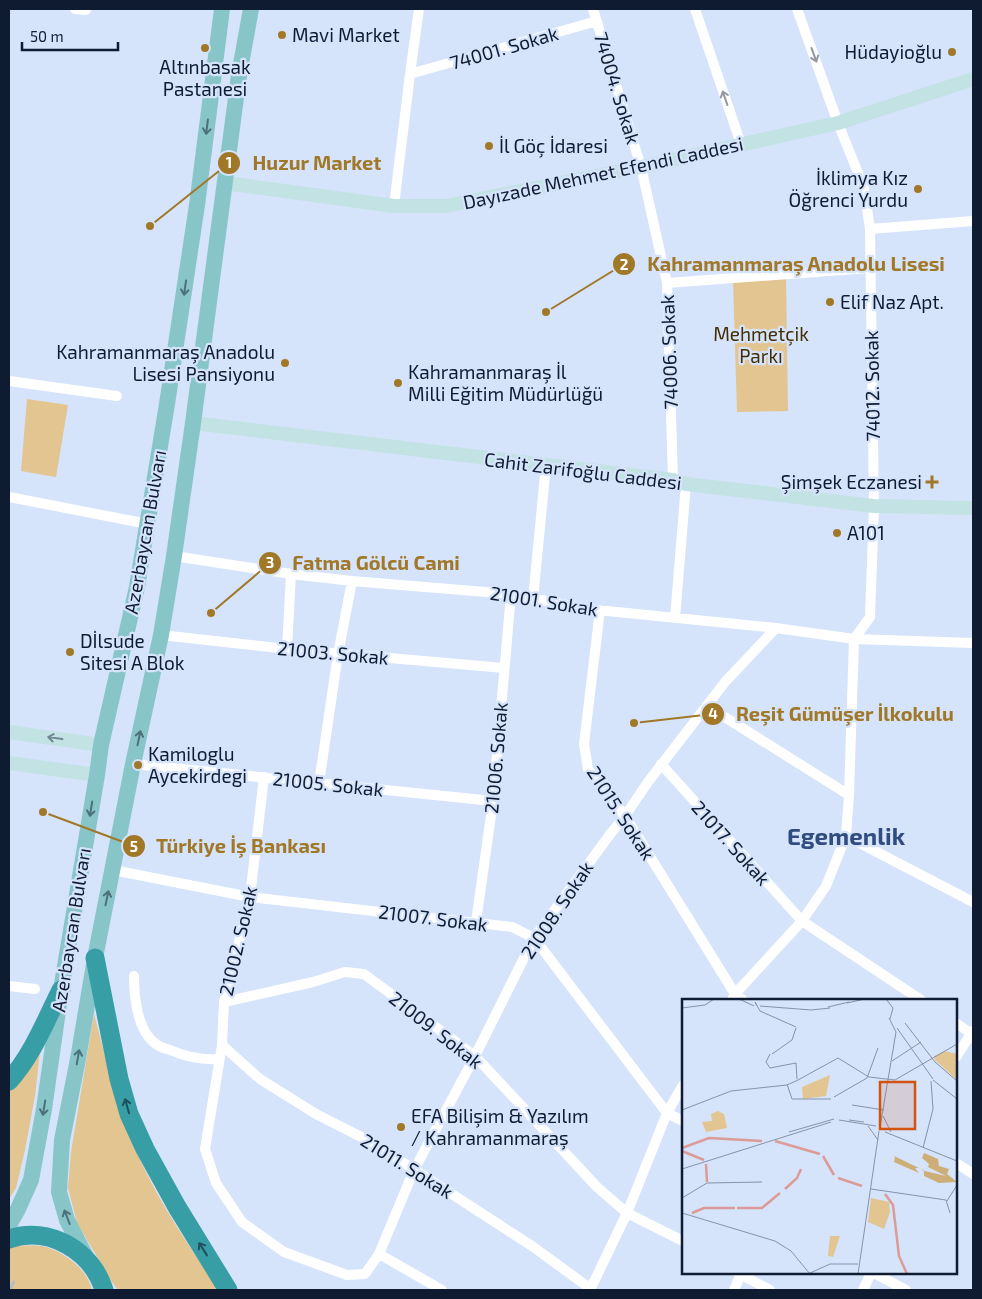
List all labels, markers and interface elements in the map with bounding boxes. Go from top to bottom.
scale bar [22,20,119,52]
street label: 74001. Sokak [447,21,561,74]
place label: Mavi Market [292,23,400,46]
text: 50 m [30,27,64,45]
marker: Mavi Market [276,29,288,41]
street label: 74004. Sokak [590,29,646,147]
place label: Hüdayioğlu [845,40,942,63]
marker: Altınbasak Pastanesi [199,42,211,54]
one-way arrow [810,46,819,62]
marker: Hüdayioğlu [946,46,958,58]
place label: Altınbasak Pastanesi [159,55,251,100]
one-way arrow [720,90,729,106]
one-way arrow [202,118,212,134]
street label: Dayızade Mehmet Efendi Caddesi [461,132,745,213]
place label: İl Göç İdaresi [499,134,608,158]
marker: İl Göç İdaresi [483,140,495,152]
callout: Huzur Market [217,146,391,181]
text: Huzur Market [252,150,382,174]
text: 1 [226,153,232,171]
place label: İklimya Kız Öğrenci Yurdu [789,166,908,211]
marker: İklimya Kız Öğrenci Yurdu [912,183,924,195]
callout: Kahramanmaraş Anadolu Lisesi [612,247,955,282]
text: Kahramanmaraş Anadolu Lisesi [647,251,945,276]
text: 2 [620,255,629,273]
one-way arrow [179,279,189,295]
place label: Elif Naz Apt. [840,290,944,313]
street label: 74006. Sokak [655,294,682,410]
marker: Elif Naz Apt. [824,296,836,308]
park label: Mehmetçik Parkı [713,322,809,367]
street label: 74012. Sokak [859,330,884,442]
place label: Kahramanmaraş Anadolu Lisesi Pansiyonu [56,340,275,385]
marker: Kahramanmaraş Anadolu Lisesi Pansiyonu [279,357,291,369]
place label: Kahramanmaraş İl Milli Eğitim Müdürlüğü [408,360,603,405]
marker: Kahramanmaraş İl Milli Eğitim Müdürlüğü [392,377,404,389]
street label: Cahit Zarifoğlu Caddesi [483,447,683,494]
street label: Azerbaycan Bulvarı [119,448,170,616]
place label: Şimşek Eczanesi [781,470,922,494]
marker: Şimşek Eczanesi [926,476,938,488]
place label: A101 [847,521,885,544]
marker: A101 [831,527,843,539]
callout: Fatma Gölcü Cami [257,546,470,581]
text: Fatma Gölcü Cami [292,550,460,574]
text: 3 [266,553,274,571]
street label: 21001. Sokak [489,581,600,620]
place label: Dİlsude Sitesi A Blok [80,629,185,674]
street label: 21003. Sokak [276,636,390,669]
marker: Dİlsude Sitesi A Blok [64,646,76,658]
callout: Reşit Gümüşer İlkokulu [701,697,964,732]
street label: 21006. Sokak [479,701,512,815]
text: Reşit Gümüşer İlkokulu [736,701,954,726]
text: 4 [708,704,718,722]
one-way arrow [135,731,144,747]
one-way arrow [47,733,63,743]
place label: Kamiloglu Aycekirdegi [148,742,247,787]
marker: Kamiloglu Aycekirdegi [132,759,144,771]
street label: 21015. Sokak [583,761,660,864]
street label: 21005. Sokak [272,766,385,801]
street label: 21017. Sokak [687,796,776,890]
one-way arrow [86,801,96,817]
district label: Egemenlik [787,821,906,850]
callout: Türkiye İş Bankası [121,829,336,864]
text: Türkiye İş Bankası [156,833,326,858]
text: 5 [130,837,138,855]
street label: Azerbaycan Bulvarı [46,846,95,1014]
street label: 21008. Sokak [516,856,598,963]
street label: 21002. Sokak [214,884,261,998]
one-way arrow [103,890,112,906]
street label: 21007. Sokak [377,899,489,936]
street label: 21009. Sokak [385,986,488,1073]
inset map [682,999,957,1274]
one-way arrow [74,1050,84,1066]
one-way arrow [121,1098,131,1114]
one-way arrow [39,1099,49,1115]
place label: EFA Bilişim & Yazılım / Kahramanmaraş [411,1104,589,1150]
marker: EFA Bilişim & Yazılım / Kahramanmaraş [395,1121,407,1133]
street label: 21011. Sokak [357,1128,458,1203]
one-way arrow [62,1210,71,1225]
one-way arrow [198,1242,208,1256]

